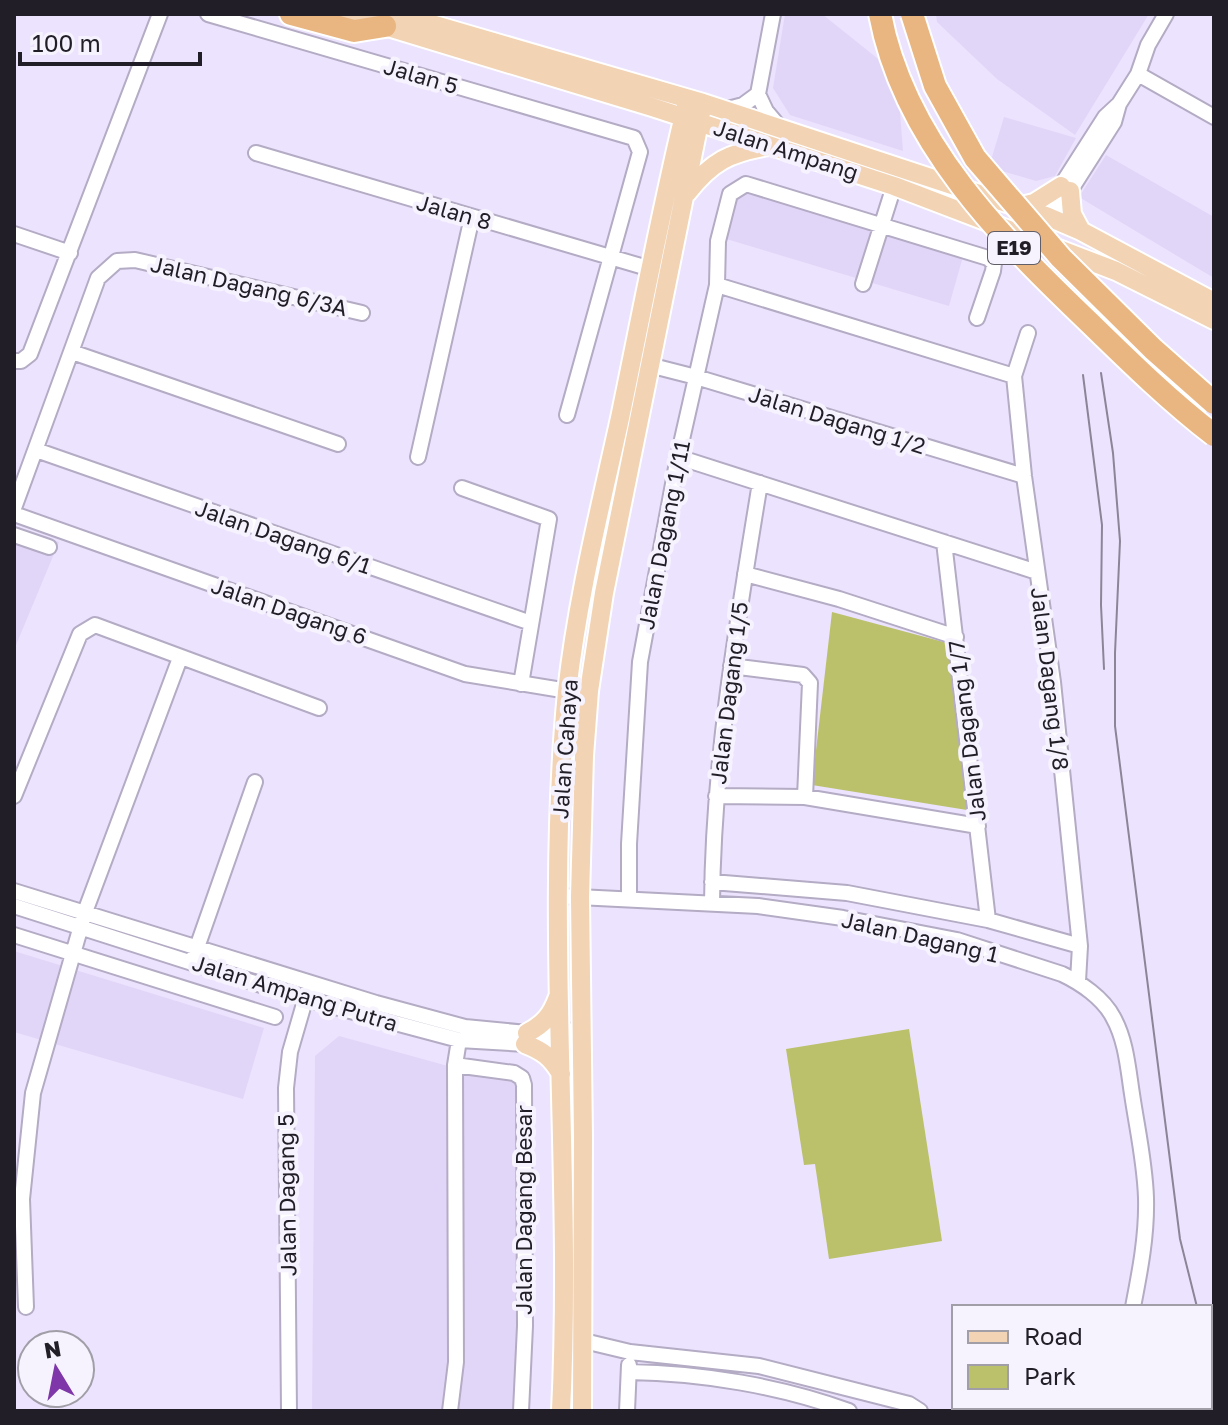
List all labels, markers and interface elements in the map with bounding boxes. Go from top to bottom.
scale bar [20,16,200,66]
text: 100 m [32,28,101,57]
street label: Jalan 5 [381,52,461,99]
street label: Jalan Ampang [710,113,862,186]
street label: Jalan 8 [414,188,495,235]
road number: E19 [988,232,1040,264]
street label: Jalan Dagang 6/3A [148,250,350,321]
street label: Jalan Dagang 1/2 [745,380,929,459]
street label: Jalan Dagang 1/11 [632,438,695,632]
street label: Jalan Dagang 6/1 [192,494,375,579]
street label: Jalan Dagang 6 [208,571,371,650]
street label: Jalan Dagang 1/8 [1026,586,1075,772]
street label: Jalan Dagang 1/5 [704,600,753,786]
street label: Jalan Dagang 1/7 [942,639,991,823]
street label: Jalan Cahaya [546,678,583,820]
street label: Jalan Dagang 1 [839,905,1001,968]
street label: Jalan Ampang Putra [189,948,401,1037]
street label: Jalan Dagang Besar [510,1105,537,1315]
street label: Jalan Dagang 5 [272,1114,301,1276]
legend [952,1305,1212,1409]
text: Road [1024,1321,1083,1350]
north arrow [16,1329,96,1409]
text: N [42,1334,63,1364]
text: Park [1024,1361,1076,1390]

